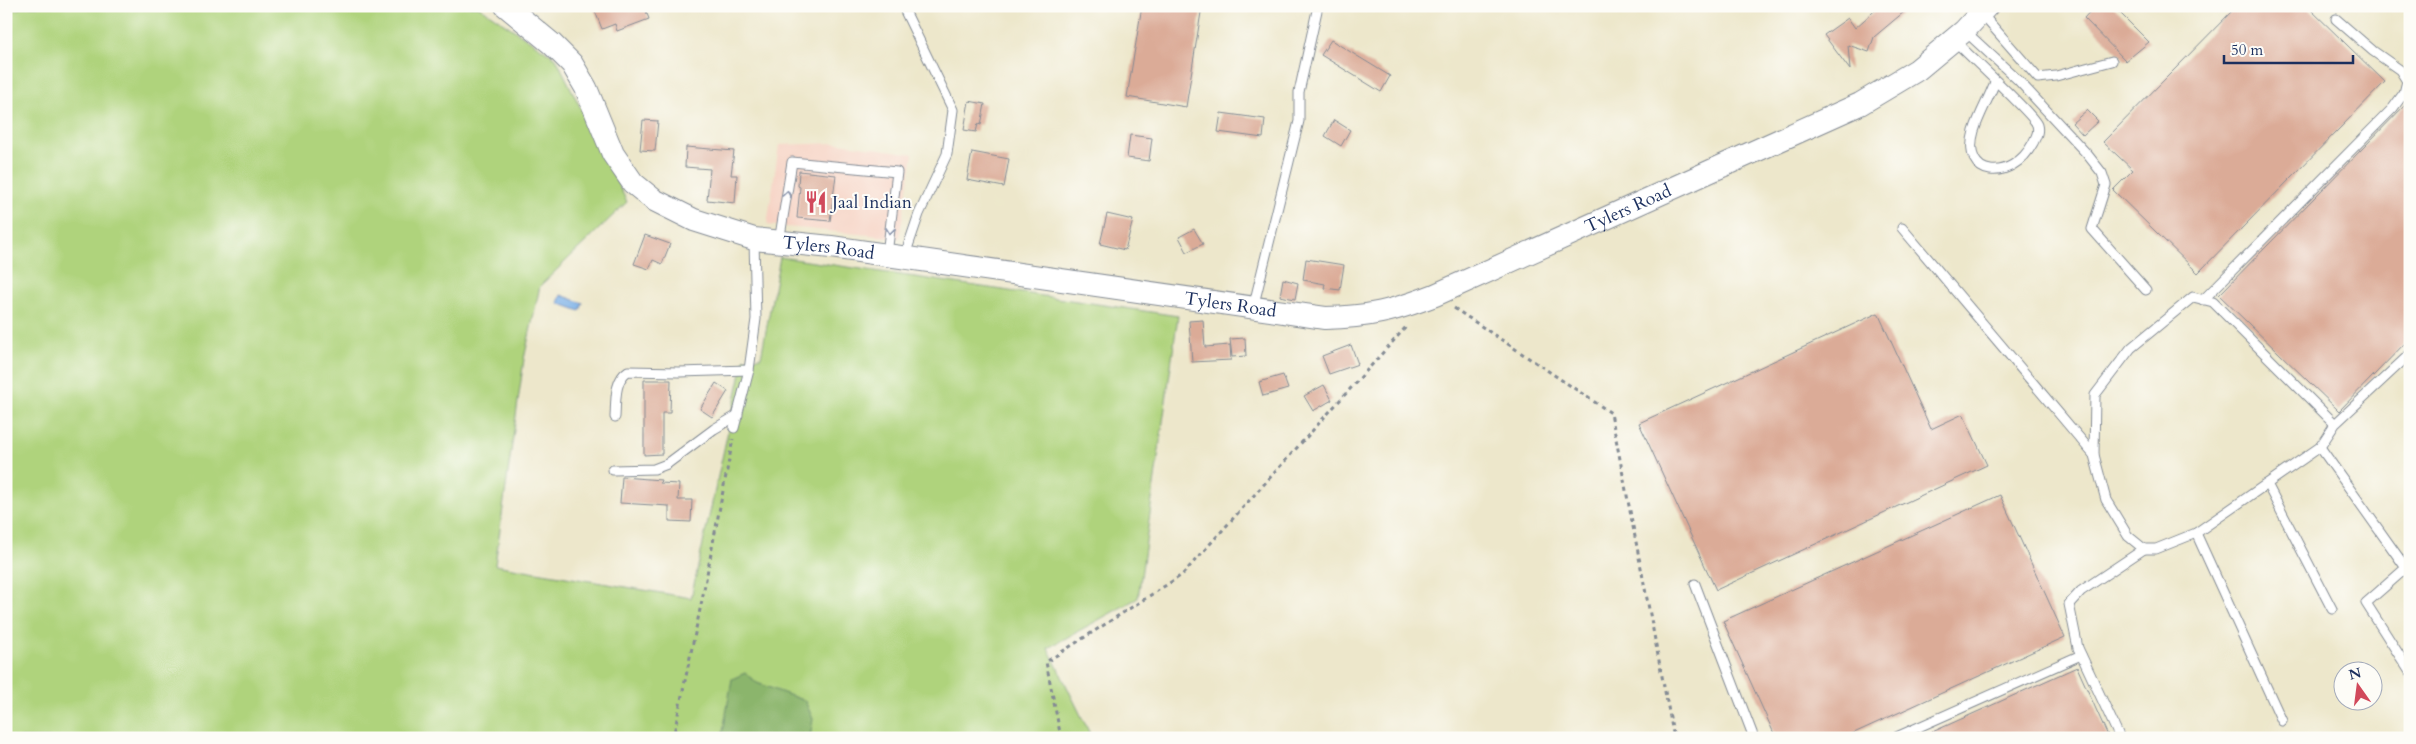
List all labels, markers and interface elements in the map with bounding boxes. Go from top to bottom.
scale bar [2224,32,2352,64]
text: 50 m [2231,40,2263,60]
street label: Tylers Road [1581,178,1676,239]
one-way arrow [781,189,791,198]
restaurant icon: Jaal Indian [803,189,829,215]
place label: Jaal Indian [829,190,913,215]
one-way arrow [885,227,895,235]
street label: Tylers Road [781,230,877,266]
street label: Tylers Road [1183,285,1279,323]
north arrow [2334,662,2384,712]
text: N [2347,663,2363,685]

